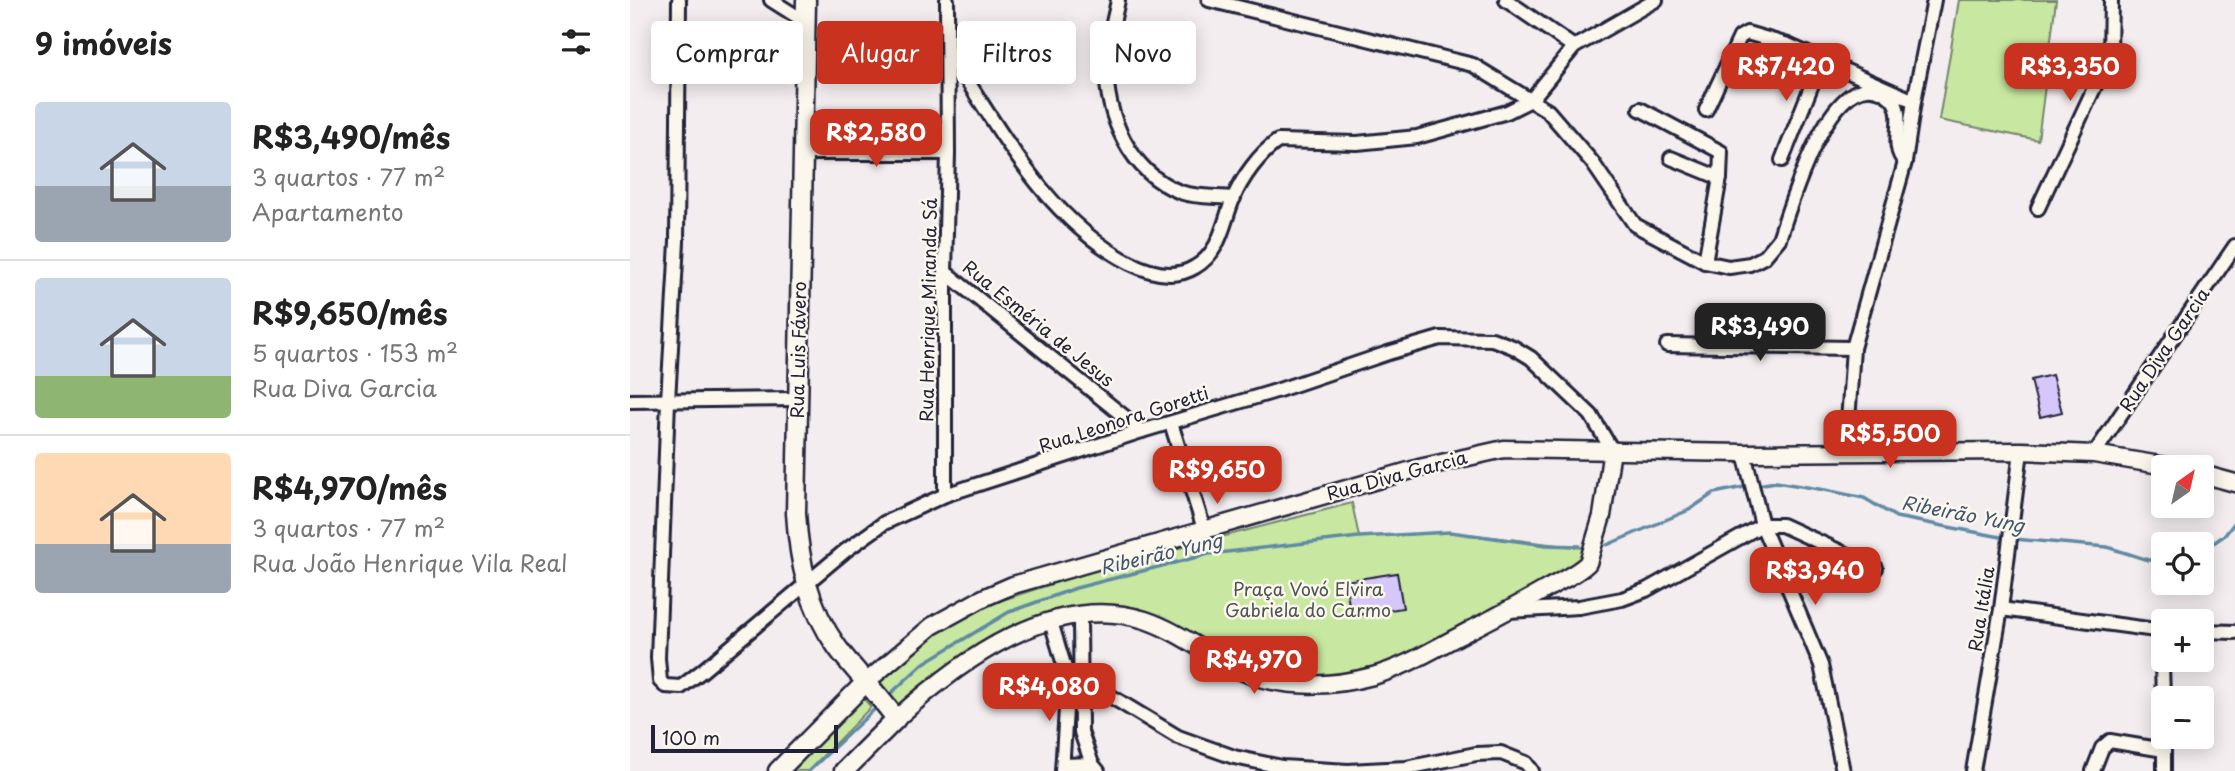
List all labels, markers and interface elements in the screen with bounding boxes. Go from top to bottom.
text: 9 imóveis [35,20,172,65]
chip: Comprar [651,21,803,84]
chip: Alugar [817,21,943,84]
chip: Filtros [957,21,1076,84]
chip: Novo [1090,21,1196,84]
icon: filters [557,23,595,61]
pin: R$7,420 [1721,43,1851,103]
pin: R$3,350 [2005,43,2135,103]
text: R$7,420 [1737,48,1835,83]
text: R$3,350 [2020,48,2120,83]
pin: R$2,580 [811,110,941,169]
text: R$3,490/mês [252,114,450,159]
text: R$2,580 [826,114,926,149]
icon: home [91,130,175,214]
text: 3 quartos · 77 m² [252,159,445,194]
text: Apartamento [252,194,404,229]
street label: Rua Henrique Miranda Sá [912,197,943,422]
street label: Rua Esméria de Jesus [957,253,1120,392]
street label: Rua Luis Fávero [783,281,812,419]
street label: Rua Diva Garcia [2112,281,2216,417]
text: R$9,650/mês [252,290,448,335]
pin: R$3,490 [1695,304,1825,363]
icon: home [91,306,175,390]
text: R$3,490 [1711,308,1809,343]
text: 5 quartos · 153 m² [252,335,458,370]
text: Rua Diva Garcia [252,370,437,405]
street label: Rua Leonora Goretti [1035,378,1212,459]
pin: R$5,500 [1825,410,1955,470]
text: R$5,500 [1840,415,1940,450]
street label: Rua Diva Garcia [1323,443,1470,506]
pin: R$9,650 [1152,447,1282,506]
text: R$9,650 [1169,451,1265,486]
north arrow [2151,455,2214,518]
map controls [2151,455,2214,749]
text: R$4,970/mês [252,465,447,510]
icon: home [91,481,175,565]
water label: Ribeirão Yung [1900,487,2028,539]
text: 3 quartos · 77 m² [252,510,445,545]
water label: Ribeirão Yung [1097,525,1225,581]
button: locate [2151,532,2214,595]
text: Rua João Henrique Vila Real [252,545,567,580]
pin: R$3,940 [1750,548,1880,607]
text: R$3,940 [1766,552,1864,587]
street label: Rua Itália [1960,564,2001,653]
park label: Praça Vovó Elvira Gabriela do Carmo [1225,575,1391,623]
button: + [2151,609,2214,672]
pin: R$4,970 [1189,636,1319,696]
text: R$4,970 [1206,641,1302,676]
pin: R$4,080 [984,664,1114,723]
text: R$4,080 [999,668,1099,703]
button: − [2151,686,2214,749]
scale bar [651,722,838,754]
text: 100 m [662,723,720,751]

